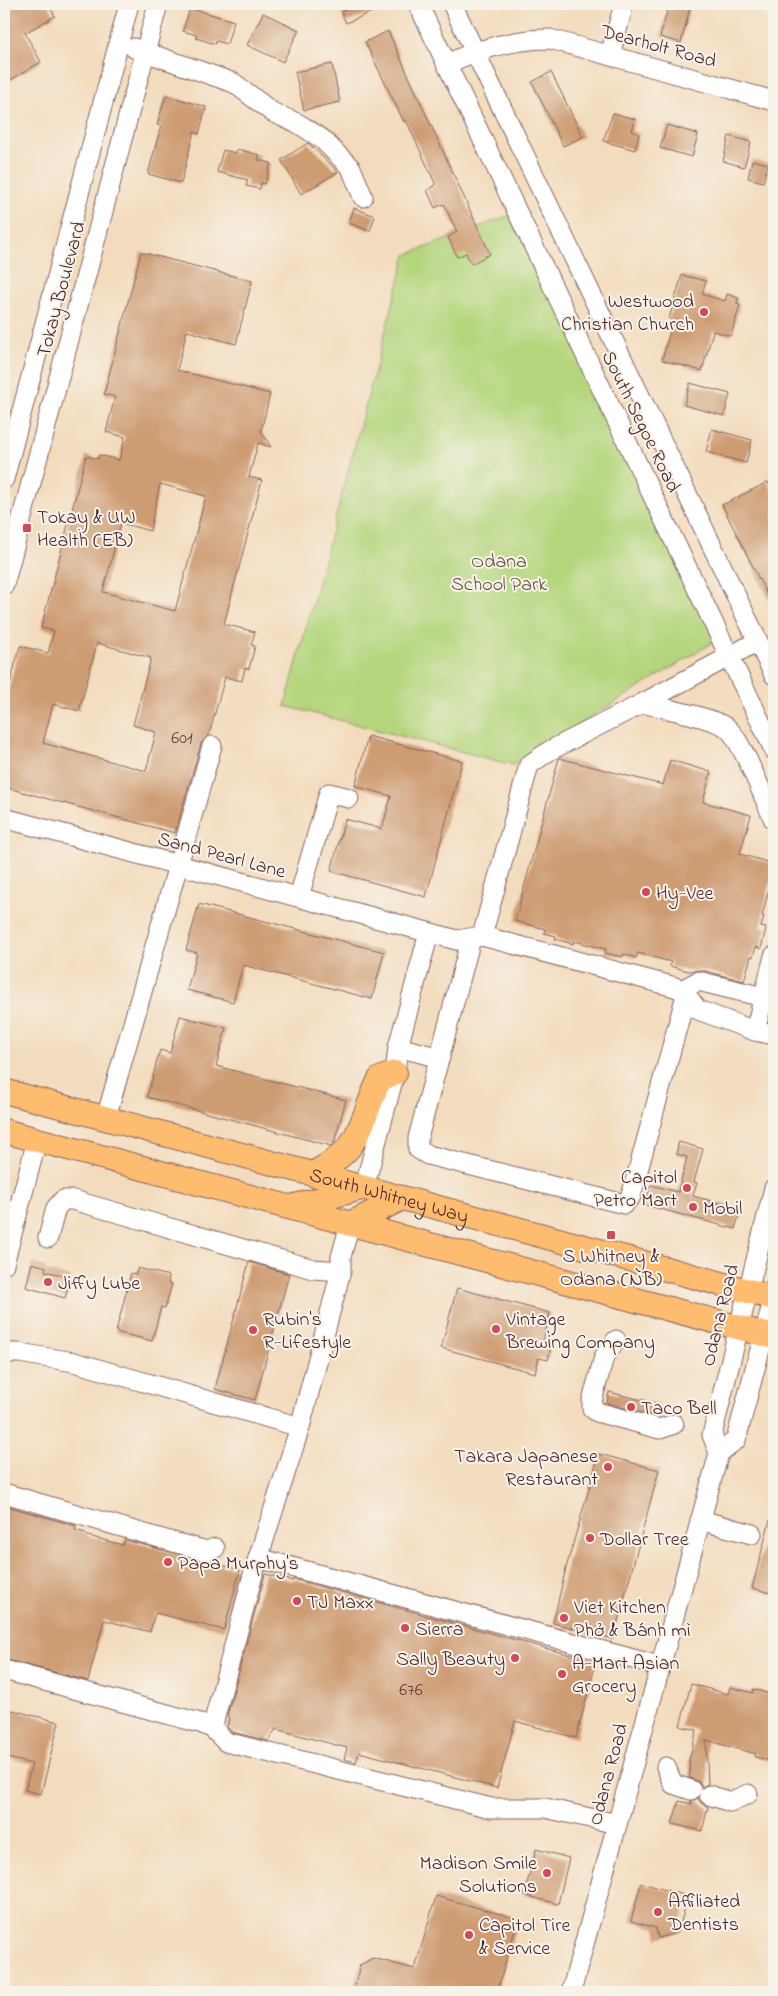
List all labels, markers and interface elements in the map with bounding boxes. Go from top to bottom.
street label: Dearholt Road [596,18,719,77]
street label: Tokay Boulevard [30,218,94,361]
place label: Westwood Christian Church [561,288,694,340]
marker: Westwood Christian Church [698,306,710,318]
street label: South Segoe Road [592,346,687,498]
place label: Tokay & UW Health (EB) [37,504,135,556]
marker: Tokay & UW Health (EB) [21,522,33,534]
park label: Odana School Park [451,548,547,600]
house number: 601 [171,726,193,752]
street label: Sand Pearl Lane [154,825,289,887]
place label: Hy-Vee [656,880,714,909]
marker: Hy-Vee [640,886,652,898]
street label: South Whitney Way [306,1162,471,1232]
place label: Capitol Petro Mart [593,1164,677,1216]
marker: Capitol Petro Mart [681,1182,693,1194]
place label: Mobil [703,1195,742,1224]
marker: Mobil [687,1201,699,1213]
marker: S Whitney & Odana (NB) [605,1229,617,1241]
place label: S Whitney & Odana (NB) [560,1243,662,1295]
street label: Odana Road [695,1261,748,1370]
place label: Jiffy Lube [58,1270,140,1299]
marker: Jiffy Lube [42,1276,54,1288]
place label: Rubin's R-Lifestyle [263,1306,351,1358]
place label: Vintage Brewing Company [505,1306,655,1359]
marker: Vintage Brewing Company [490,1323,502,1335]
marker: Rubin's R-Lifestyle [247,1324,259,1336]
place label: Taco Bell [641,1395,717,1424]
marker: Taco Bell [625,1401,637,1413]
place label: Takara Japanese Restaurant [454,1443,598,1495]
marker: Takara Japanese Restaurant [602,1461,614,1473]
place label: Dollar Tree [599,1526,689,1555]
marker: Dollar Tree [584,1532,596,1544]
place label: Papa Murphy's [178,1550,299,1579]
marker: Papa Murphy's [162,1556,174,1568]
place label: TJ Maxx [307,1589,374,1618]
place label: Viet Kitchen Phở & Bánh mì [573,1594,690,1646]
marker: TJ Maxx [291,1595,303,1607]
marker: Viet Kitchen Phở & Bánh mì [558,1612,570,1624]
place label: Sierra [415,1616,464,1645]
marker: Sierra [399,1622,411,1634]
place label: Sally Beauty [396,1646,505,1675]
place label: A-Mart Asian Grocery [572,1650,680,1702]
marker: Sally Beauty [509,1652,521,1664]
marker: A-Mart Asian Grocery [556,1668,568,1680]
house number: 676 [399,1678,423,1704]
street label: Odana Road [582,1721,637,1829]
place label: Madison Smile Solutions [420,1850,537,1902]
marker: Madison Smile Solutions [541,1867,553,1879]
place label: Affiliated Dentists [667,1888,740,1940]
marker: Affiliated Dentists [652,1906,664,1918]
place label: Capitol Tire & Service [479,1912,570,1964]
marker: Capitol Tire & Service [463,1929,475,1941]

